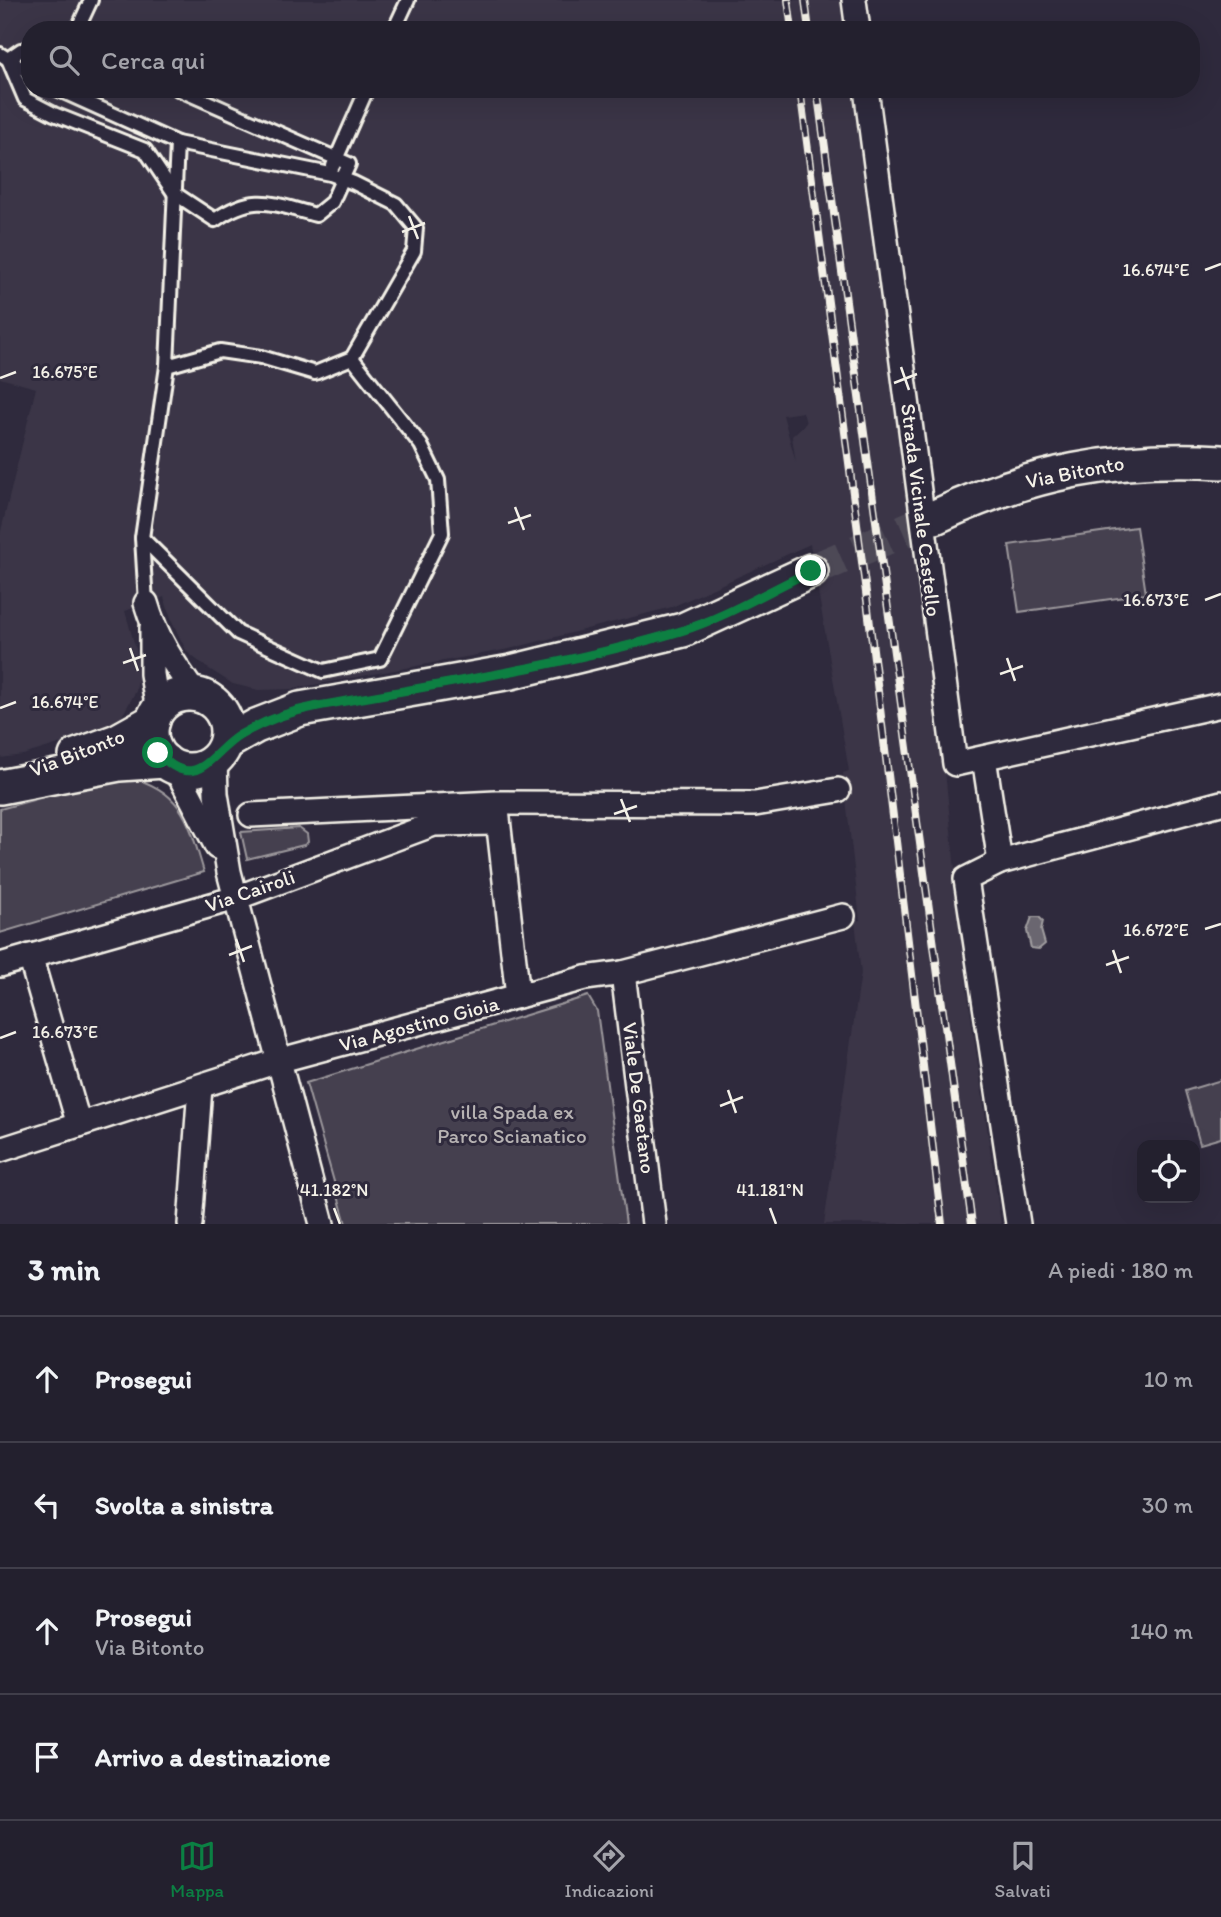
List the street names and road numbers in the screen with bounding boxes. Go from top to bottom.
street label: Strada Vicinale Castello [896,402,947,618]
street label: Via Bitonto [1024,450,1126,493]
street label: Via Bitonto [26,723,128,782]
street label: Via Cairoli [202,864,298,917]
street label: Via Agostino Gioia [336,990,502,1057]
street label: Viale De Gaetano [618,1021,661,1175]

